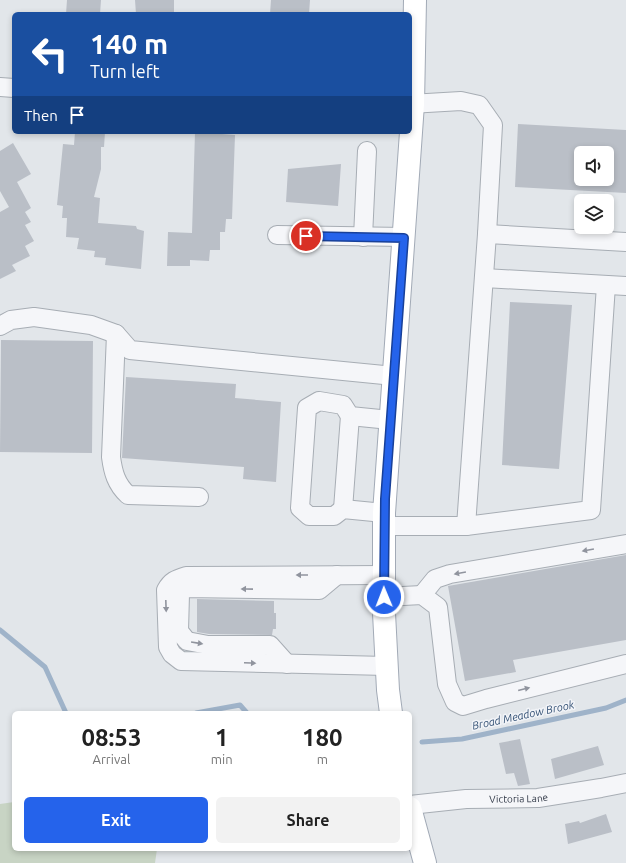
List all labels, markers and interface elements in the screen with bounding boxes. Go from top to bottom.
icon: left [24,28,76,80]
text: 140 m [90,28,168,59]
text: Turn left [90,61,160,81]
icon: arrive [66,104,88,126]
text: Then [24,107,58,124]
map controls [574,146,614,234]
button: sound [574,146,614,186]
button: layers [574,194,614,234]
pin [289,219,323,253]
icon: arrive [295,225,317,247]
one-way arrow [581,548,594,554]
one-way arrow [453,570,466,576]
one-way arrow [295,572,308,578]
position arrow [363,576,405,618]
one-way arrow [241,585,253,592]
one-way arrow [163,600,169,613]
one-way arrow [191,640,203,646]
one-way arrow [244,659,256,666]
one-way arrow [517,686,530,692]
water label: Broad Meadow Brook [471,698,576,732]
text: 08:53 [81,724,141,751]
text: 1 [215,724,228,751]
text: 180 [302,724,343,751]
text: Arrival [92,752,130,766]
text: min [211,752,233,766]
text: m [317,752,328,766]
street label: Victoria Lane [489,791,549,805]
button: Exit [24,797,208,843]
button: Share [216,797,400,843]

